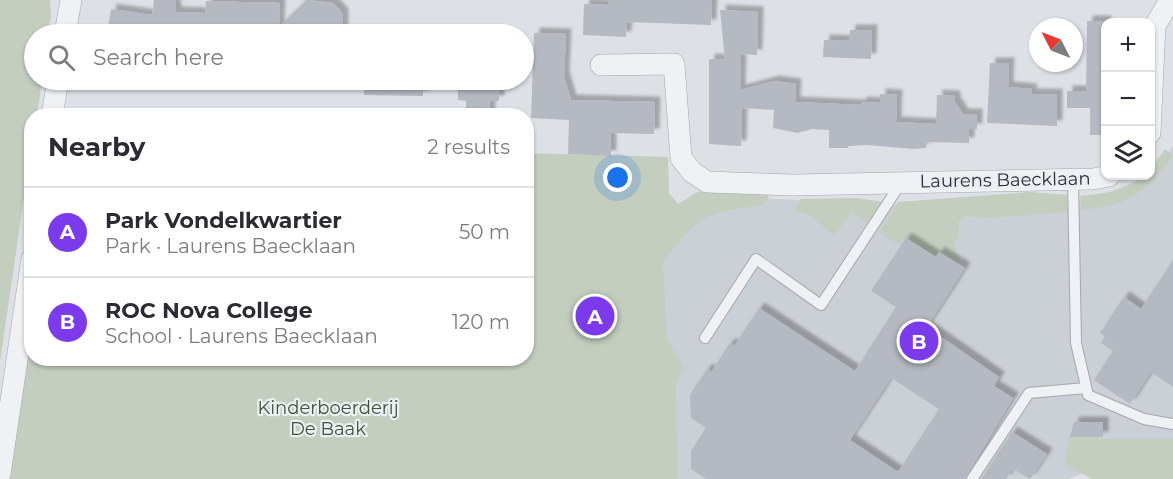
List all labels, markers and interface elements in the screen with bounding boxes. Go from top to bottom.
north arrow [1029,18,1083,72]
map controls [1101,18,1155,180]
button: + [1101,18,1155,72]
search box [24,24,534,90]
icon: search [45,41,78,74]
text: Search here [93,44,224,71]
button: − [1101,72,1155,126]
button: layers [1101,126,1155,180]
text: Nearby [48,131,145,163]
text: 2 results [427,135,510,159]
your location [603,163,632,192]
street label: Laurens Baecklaan [919,168,1091,192]
text: Park Vondelkwartier [105,207,342,234]
text: A [60,220,75,244]
text: 50 m [459,220,510,244]
text: Park · Laurens Baecklaan [105,234,356,258]
pin: A [576,294,614,338]
text: ROC Nova College [105,297,313,324]
text: B [60,310,75,334]
text: 120 m [452,310,510,334]
pin: B [900,318,938,364]
text: School · Laurens Baecklaan [105,324,378,348]
park label: Kinderboerderij De Baak [257,397,399,440]

